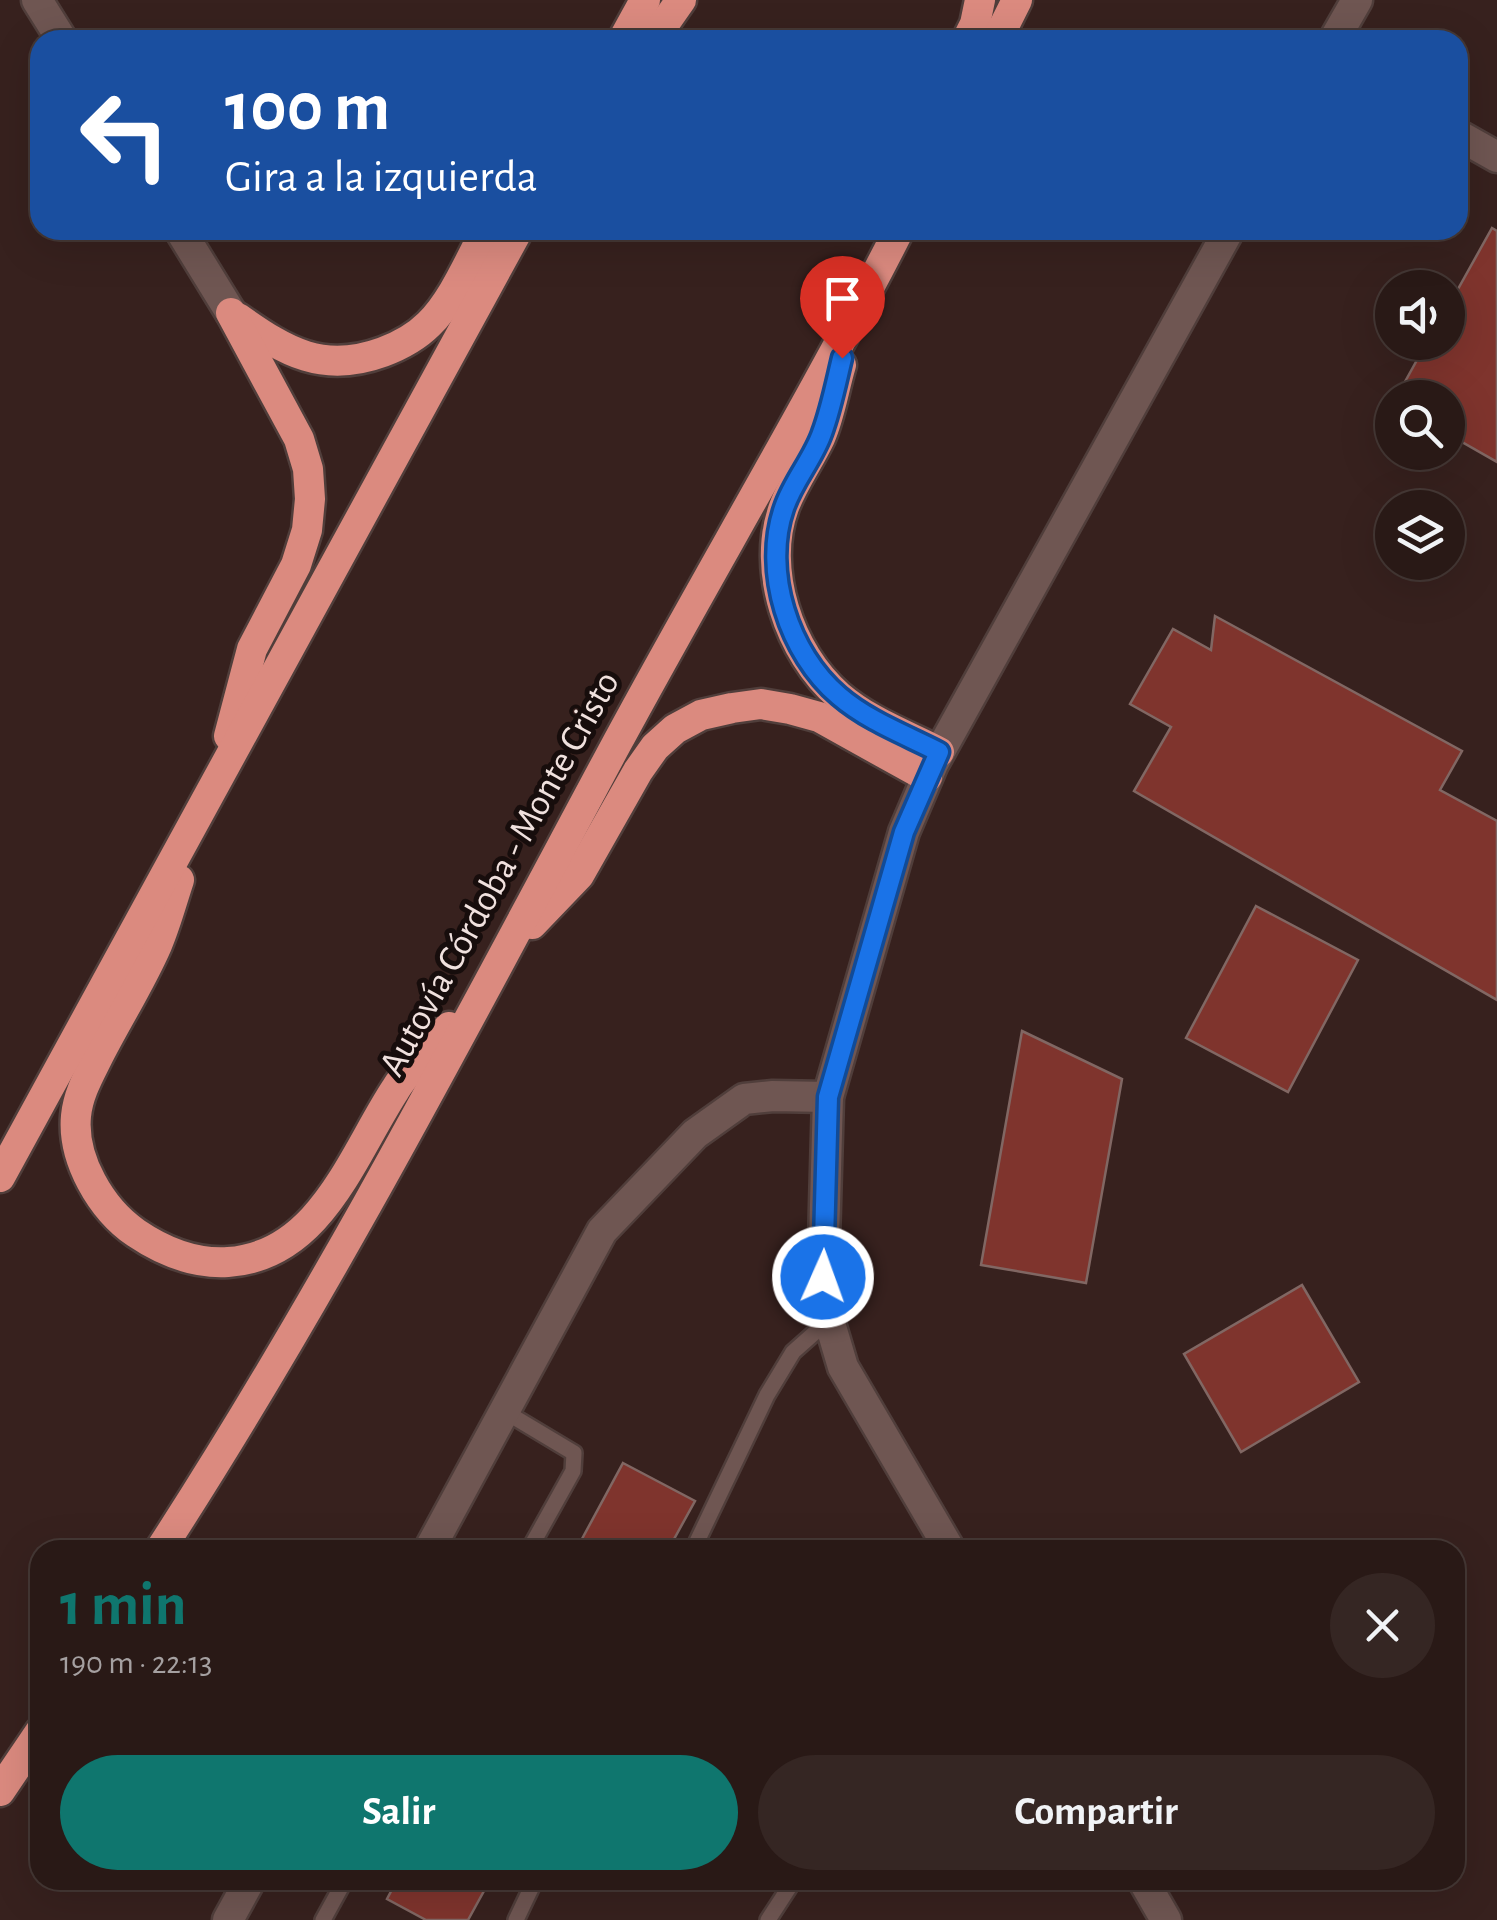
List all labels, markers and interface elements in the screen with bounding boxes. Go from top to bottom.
icon: left [60,70,190,200]
text: 100 m [225,73,390,143]
text: Gira a la izquierda [225,155,538,200]
pin [800,256,885,359]
map controls [1375,270,1465,580]
button: sound [1375,270,1465,360]
icon: arrive [815,271,870,326]
button: search [1375,380,1465,470]
button: layers [1375,490,1465,580]
street label: Autovía Córdoba - Monte Cristo [373,665,627,1083]
position arrow [771,1225,875,1329]
button: close [1330,1573,1435,1678]
text: 1 min [60,1576,186,1636]
text: 190 m · 22:13 [60,1647,212,1679]
button: Salir [60,1755,738,1870]
button: Compartir [758,1755,1435,1870]

